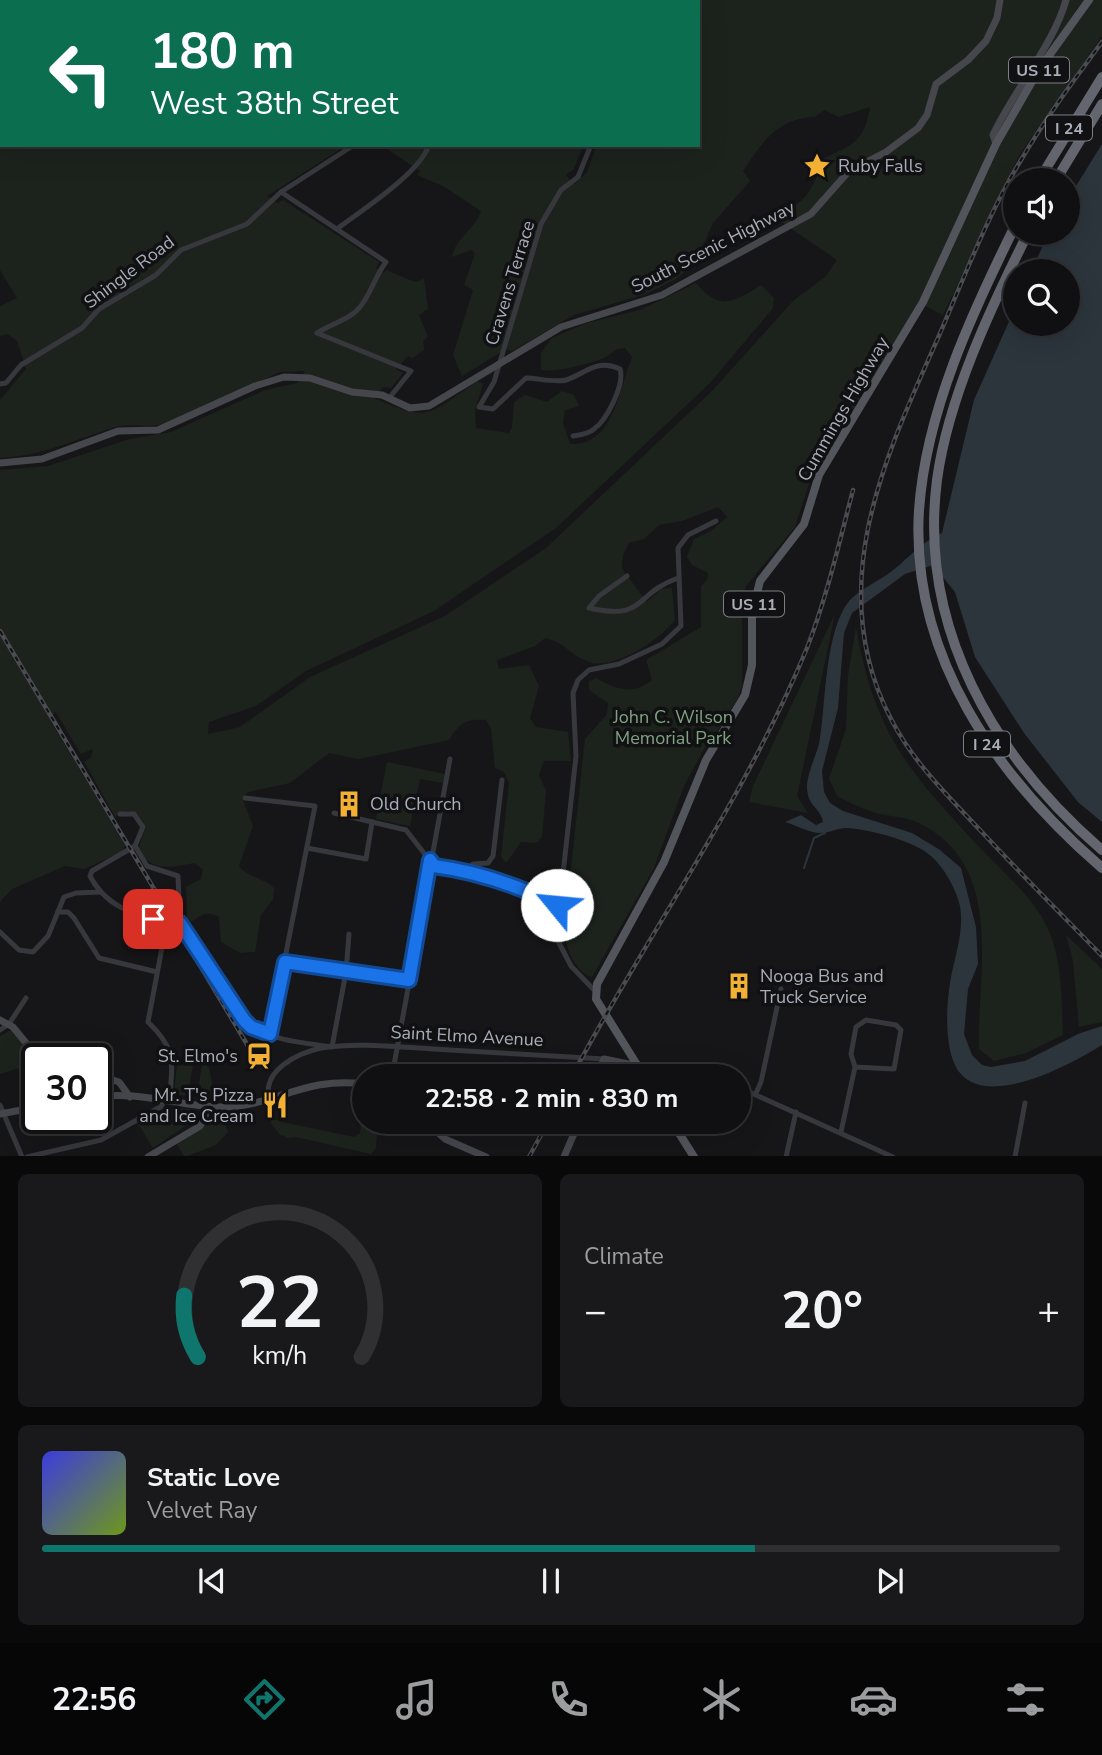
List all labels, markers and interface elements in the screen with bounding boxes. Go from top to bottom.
text: 180 m [150,18,294,85]
icon: left [35,28,126,119]
road number: US 11 [1009,58,1069,82]
text: West 38th Street [150,82,398,125]
road number: I 24 [1046,116,1092,140]
place icon: Ruby Falls [802,151,832,181]
place label: Ruby Falls [838,154,923,178]
map controls [1003,168,1080,336]
button: sound [1003,168,1080,245]
street label: South Scenic Highway [627,195,800,299]
street label: Cravens Terrace [480,218,540,348]
street label: Shingle Road [79,230,179,314]
button: search [1003,259,1080,336]
street label: Cummings Highway [792,332,895,486]
road number: US 11 [724,592,784,617]
park label: John C. Wilson Memorial Park [612,705,733,750]
road number: I 24 [964,732,1010,757]
building icon: Old Church [334,789,364,819]
place label: Old Church [370,792,462,816]
position arrow [520,868,594,942]
pin [123,889,183,949]
icon: arrive [134,900,172,938]
place label: Nooga Bus and Truck Service [760,964,884,1009]
building icon: Nooga Bus and Truck Service [724,971,754,1001]
street label: Saint Elmo Avenue [390,1020,544,1052]
station icon: St. Elmo's [244,1041,274,1071]
speed limit sign: 30 [21,1043,112,1134]
place label: St. Elmo's [158,1044,238,1068]
text: 22:58 · 2 min · 830 m [425,1081,678,1116]
place label: Mr. T's Pizza and Ice Cream [139,1083,254,1128]
restaurant icon: Mr. T's Pizza and Ice Cream [260,1090,290,1120]
text: Climate [584,1241,664,1272]
text: 22 [236,1253,324,1353]
text: 20° [781,1275,863,1346]
text: − [584,1286,607,1337]
text: + [1037,1286,1060,1337]
text: km/h [252,1338,308,1372]
text: Static Love [147,1460,280,1495]
text: Velvet Ray [147,1495,257,1526]
icon: previous [193,1562,231,1600]
icon: pause [532,1562,570,1600]
icon: next [871,1562,909,1600]
icon: directions [240,1675,289,1724]
icon: music [392,1675,441,1724]
icon: phone [544,1675,593,1724]
icon: climate [697,1675,746,1724]
icon: car [849,1675,898,1724]
icon: filters [1001,1675,1050,1724]
text: 22:56 [52,1678,136,1721]

